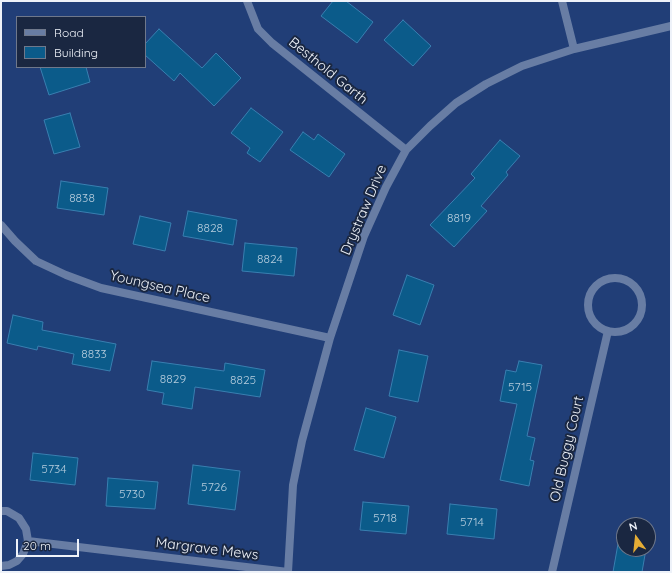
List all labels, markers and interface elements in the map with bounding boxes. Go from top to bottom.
legend [16,16,146,68]
text: Road [54,25,84,40]
street label: Besthold Garth [285,34,371,108]
text: Building [54,45,98,60]
street label: Drystraw Drive [337,162,391,258]
house number: 8838 [69,191,95,205]
house number: 8819 [447,211,471,225]
house number: 8828 [197,221,223,235]
house number: 8824 [257,252,283,266]
street label: Youngsea Place [108,267,212,307]
house number: 8833 [81,347,107,361]
house number: 8829 [160,372,186,386]
house number: 8825 [230,373,256,387]
house number: 5715 [508,380,532,394]
street label: Old Buggy Court [547,394,587,504]
house number: 5734 [41,462,67,476]
house number: 5726 [201,480,227,494]
house number: 5730 [119,487,145,501]
house number: 5718 [373,511,397,525]
house number: 5714 [460,515,484,529]
north arrow [616,517,656,557]
text: N [627,519,639,534]
scale bar [18,531,81,557]
street label: Margrave Mews [155,534,259,564]
text: 20 m [23,538,51,553]

